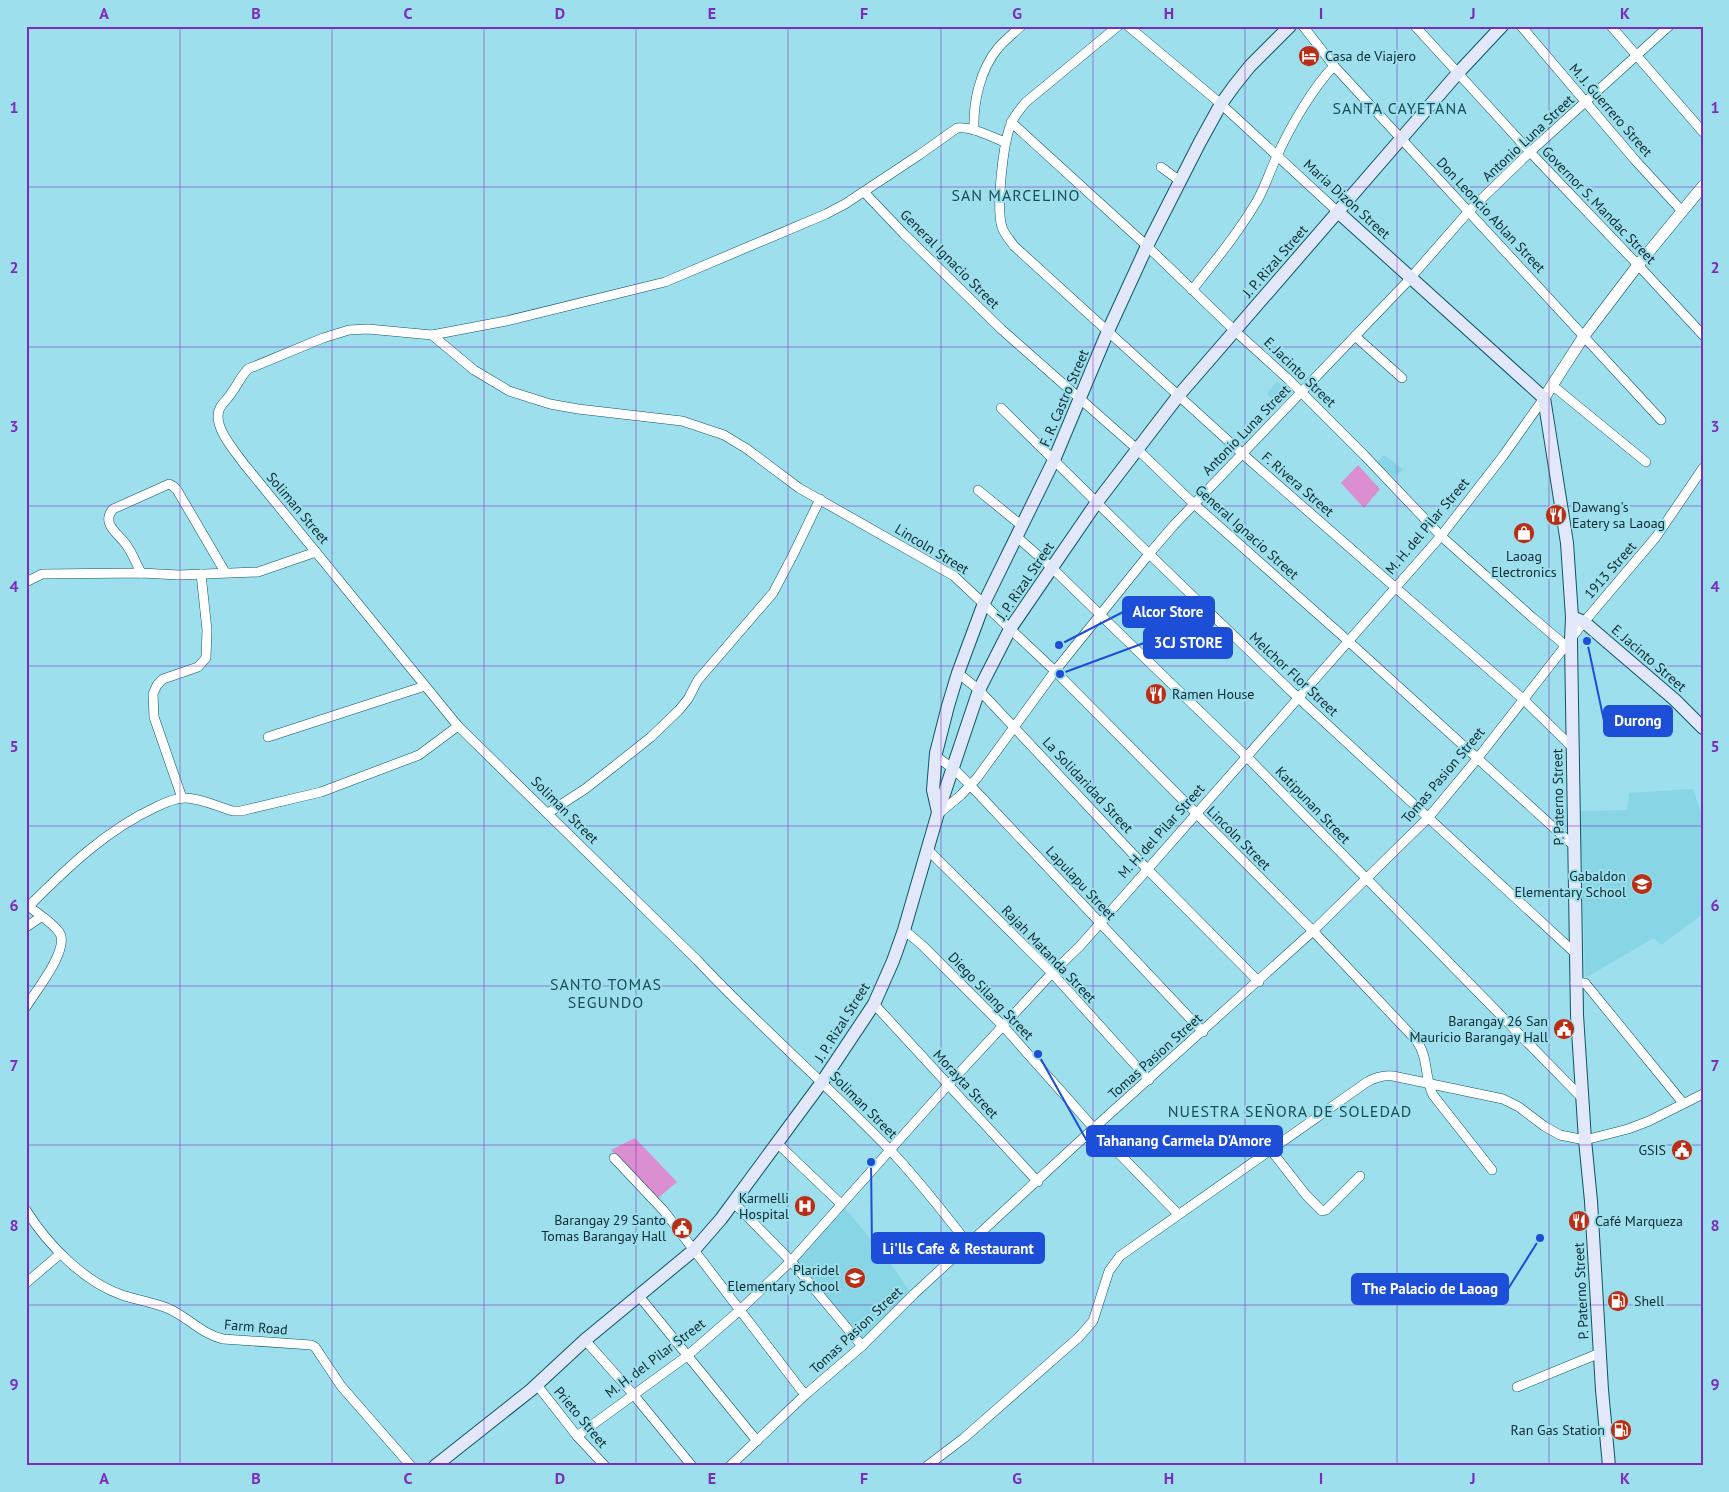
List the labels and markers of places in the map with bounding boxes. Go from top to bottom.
hotel icon: Casa de Viajero [1297,44,1321,68]
place label: Casa de Viajero [1325,47,1416,65]
place label: Dawang's Eatery sa Laoag [1572,498,1665,532]
restaurant icon: Dawang's Eatery sa Laoag [1544,503,1568,527]
shop icon: Laoag Electronics [1512,521,1536,545]
place label: Laoag Electronics [1491,547,1557,581]
callout: Alcor Store [1123,597,1214,627]
callout: 3CJ STORE [1144,628,1232,658]
restaurant icon: Ramen House [1144,682,1168,706]
place label: Ramen House [1172,685,1254,703]
callout: Durong [1604,706,1672,736]
place label: Gabaldon Elementary School [1514,867,1626,901]
school or university icon: Gabaldon Elementary School [1630,872,1654,896]
place label: Barangay 26 San Mauricio Barangay Hall [1409,1012,1548,1046]
public building icon: Barangay 26 San Mauricio Barangay Hall [1552,1017,1576,1041]
callout: Tahanang Carmela D'Amore [1087,1126,1282,1156]
public building icon: GSIS [1670,1138,1694,1162]
place label: GSIS [1638,1141,1666,1159]
place label: Karmelli Hospital [739,1189,789,1223]
hospital icon: Karmelli Hospital [793,1194,817,1218]
restaurant icon: Café Marqueza [1567,1209,1591,1233]
place label: Barangay 29 Santo Tomas Barangay Hall [541,1211,666,1245]
place label: Café Marqueza [1595,1212,1683,1230]
public building icon: Barangay 29 Santo Tomas Barangay Hall [670,1216,694,1240]
callout: Li'lls Cafe & Restaurant [872,1233,1044,1263]
place label: Plaridel Elementary School [727,1261,839,1295]
school or university icon: Plaridel Elementary School [843,1266,867,1290]
callout: The Palacio de Laoag [1352,1274,1508,1304]
fuel station icon: Shell [1606,1289,1630,1313]
place label: Shell [1634,1292,1664,1310]
fuel station icon: Ran Gas Station [1609,1418,1633,1442]
place label: Ran Gas Station [1511,1421,1605,1439]

